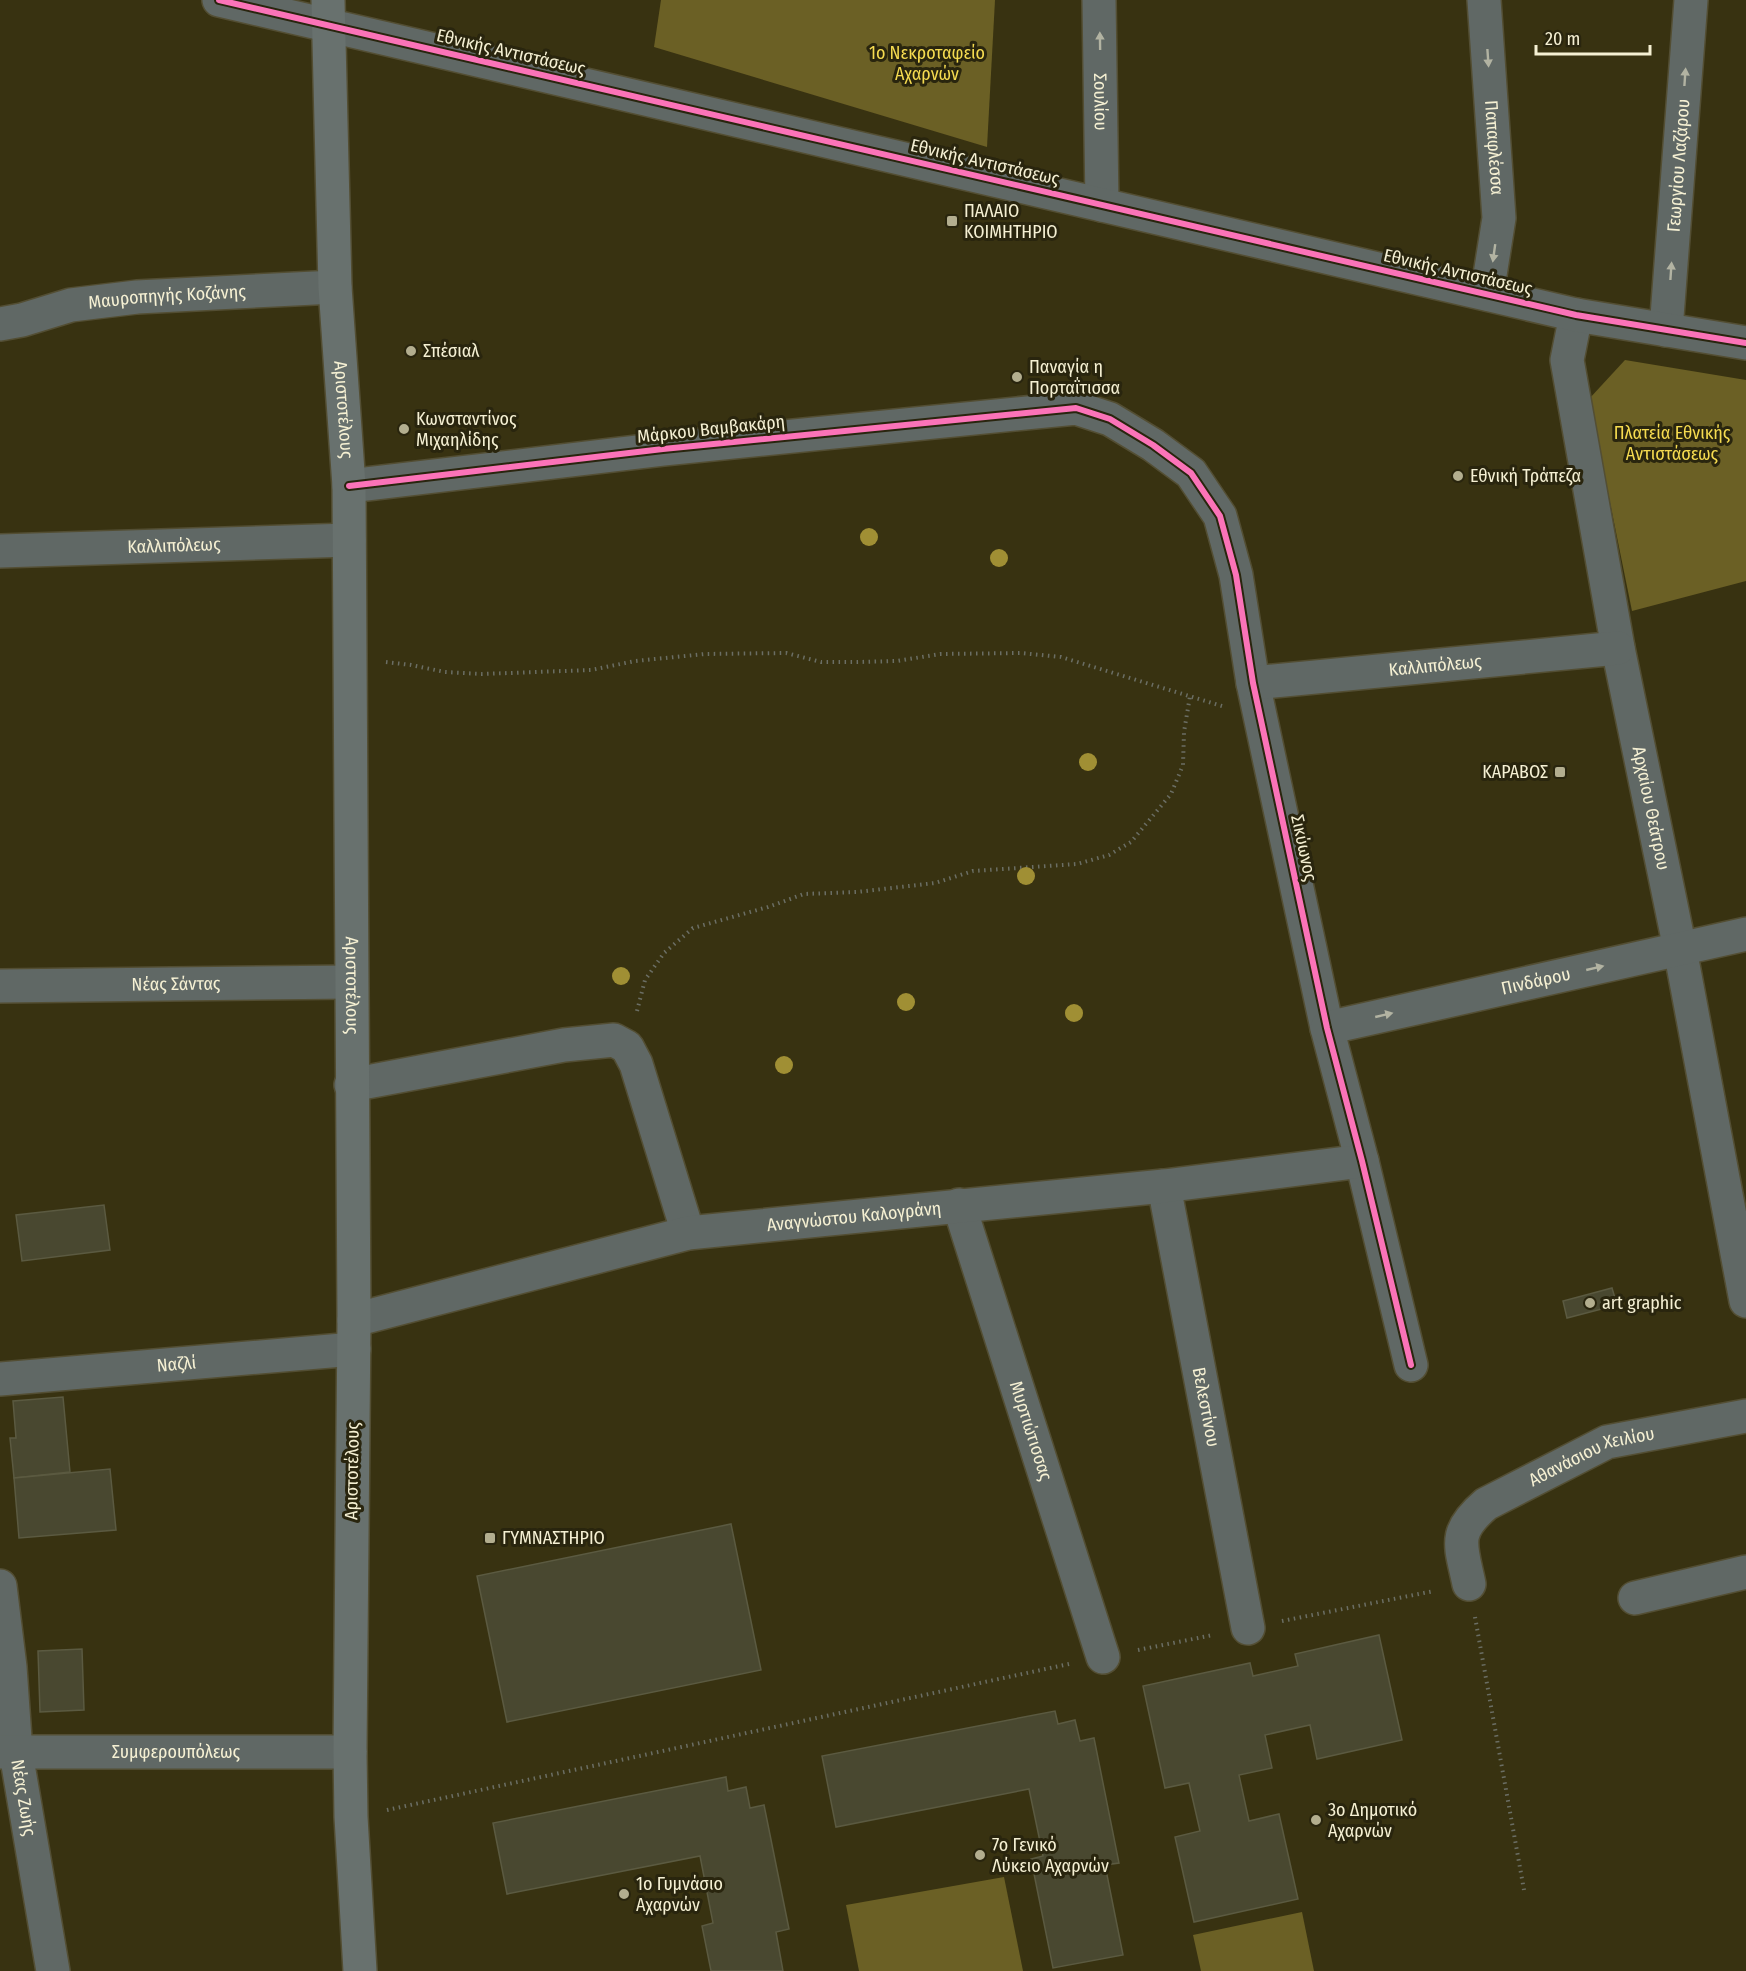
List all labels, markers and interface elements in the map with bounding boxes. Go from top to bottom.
scale bar [1536,18,1650,56]
street label: Εθνικής Αντιστάσεως [434,24,588,80]
text: 20 m [1545,28,1580,50]
one-way arrow [1095,32,1105,51]
park label: 1ο Νεκροταφείο Αχαρνών [869,42,985,85]
one-way arrow [1483,49,1493,68]
one-way arrow [1680,67,1690,86]
street label: Σουλίου [1089,73,1112,131]
street label: Γεωργίου Λαζάρου [1662,98,1694,233]
street label: Παπαφλέσσα [1480,99,1508,196]
street label: Εθνικής Αντιστάσεως [908,134,1062,190]
place label: ΠΑΛΑΙΟ ΚΟΙΜΗΤΗΡΙΟ [964,200,1058,243]
marker: ΠΑΛΑΙΟ ΚΟΙΜΗΤΗΡΙΟ [945,214,959,228]
one-way arrow [1489,243,1498,262]
street label: Εθνικής Αντιστάσεως [1381,244,1535,300]
one-way arrow [1666,262,1675,281]
street label: Μαυροπηγής Κοζάνης [87,281,247,314]
place label: Σπέσιαλ [423,340,480,362]
marker: Σπέσιαλ [404,344,418,358]
place label: Παναγία η Πορταΐτισσα [1029,356,1120,399]
street label: Αριστοτέλους [329,360,358,460]
marker: Παναγία η Πορταΐτισσα [1010,370,1024,384]
place label: Κωνσταντίνος Μιχαηλίδης [416,408,517,451]
street label: Μάρκου Βαμβακάρη [636,410,786,448]
marker: Κωνσταντίνος Μιχαηλίδης [397,422,411,436]
park label: Πλατεία Εθνικής Αντιστάσεως [1614,422,1731,465]
place label: Εθνική Τράπεζα [1470,465,1581,487]
marker: Εθνική Τράπεζα [1451,469,1465,483]
street label: Καλλιπόλεως [127,533,221,558]
street label: Καλλιπόλεως [1388,650,1483,681]
street label: Αρχαίου Θεάτρου [1628,744,1674,872]
place label: ΚΑΡΑΒΟΣ [1482,761,1548,783]
marker: ΚΑΡΑΒΟΣ [1553,765,1567,779]
street label: Σικύωνος [1286,813,1322,884]
street label: Αριστοτέλους [341,936,363,1035]
street label: Πινδάρου [1499,963,1573,1000]
one-way arrow [1585,963,1604,972]
street label: Νέας Σάντας [131,972,221,996]
one-way arrow [1375,1010,1393,1020]
street label: Αναγνώστου Καλογράνη [766,1197,942,1236]
place label: art graphic [1602,1292,1682,1314]
marker: art graphic [1583,1296,1597,1310]
street label: Ναζλί [156,1351,197,1377]
street label: Βελεστίνου [1188,1365,1224,1449]
street label: Μυρτιώτισσας [1005,1378,1057,1484]
street label: Αριστοτέλους [340,1422,364,1520]
street label: Αθανάσιου Χειλίου [1525,1422,1656,1491]
place label: ΓΥΜΝΑΣΤΗΡΙΟ [502,1527,605,1549]
marker: ΓΥΜΝΑΣΤΗΡΙΟ [483,1531,497,1545]
street label: Συμφερουπόλεως [112,1741,241,1763]
street label: Νέας Ζωής [6,1758,41,1838]
place label: 3ο Δημοτικό Αχαρνών [1328,1799,1417,1842]
marker: 3ο Δημοτικό Αχαρνών [1309,1813,1323,1827]
place label: 7ο Γενικό Λύκειο Αχαρνών [992,1834,1109,1877]
marker: 7ο Γενικό Λύκειο Αχαρνών [973,1848,987,1862]
place label: 1ο Γυμνάσιο Αχαρνών [636,1873,723,1916]
marker: 1ο Γυμνάσιο Αχαρνών [617,1887,631,1901]

